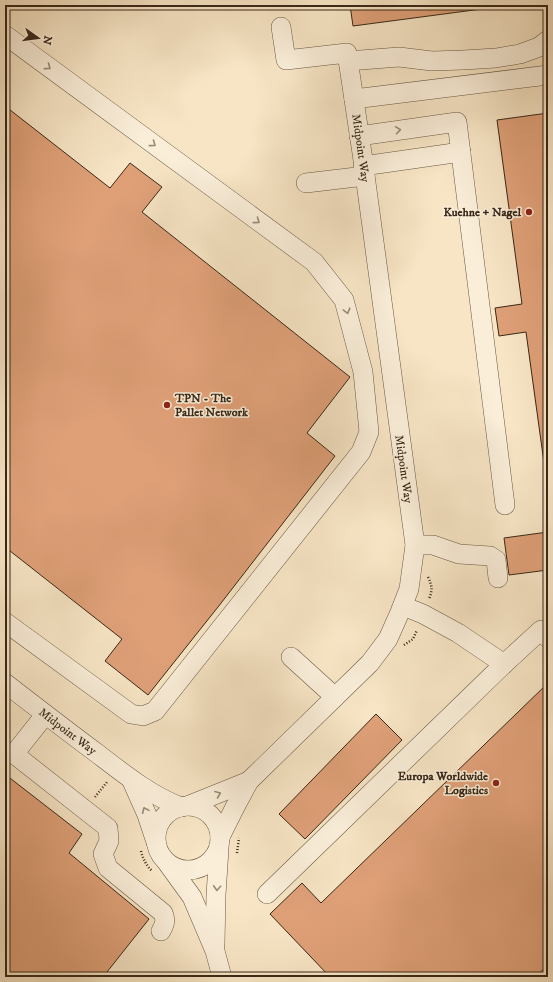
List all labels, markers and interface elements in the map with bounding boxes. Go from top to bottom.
north arrow [18,18,58,58]
text: N [39,34,55,46]
one-way arrow [43,62,50,69]
street label: Midpoint Way [348,113,373,183]
one-way arrow [395,126,401,135]
one-way arrow [148,139,155,146]
place label: Kuehne + Nagel [443,205,521,220]
marker: Kuehne + Nagel [524,207,534,217]
one-way arrow [253,216,260,223]
one-way arrow [342,307,351,314]
place label: TPN - The Pallet Network [174,391,249,420]
marker: TPN - The Pallet Network [162,400,172,410]
street label: Midpoint Way [391,434,416,504]
street label: Midpoint Way [35,705,100,758]
place label: Europa Worldwide Logistics [398,769,488,798]
marker: Europa Worldwide Logistics [491,778,501,788]
one-way arrow [214,791,222,799]
one-way arrow [142,807,150,814]
one-way arrow [212,885,221,891]

